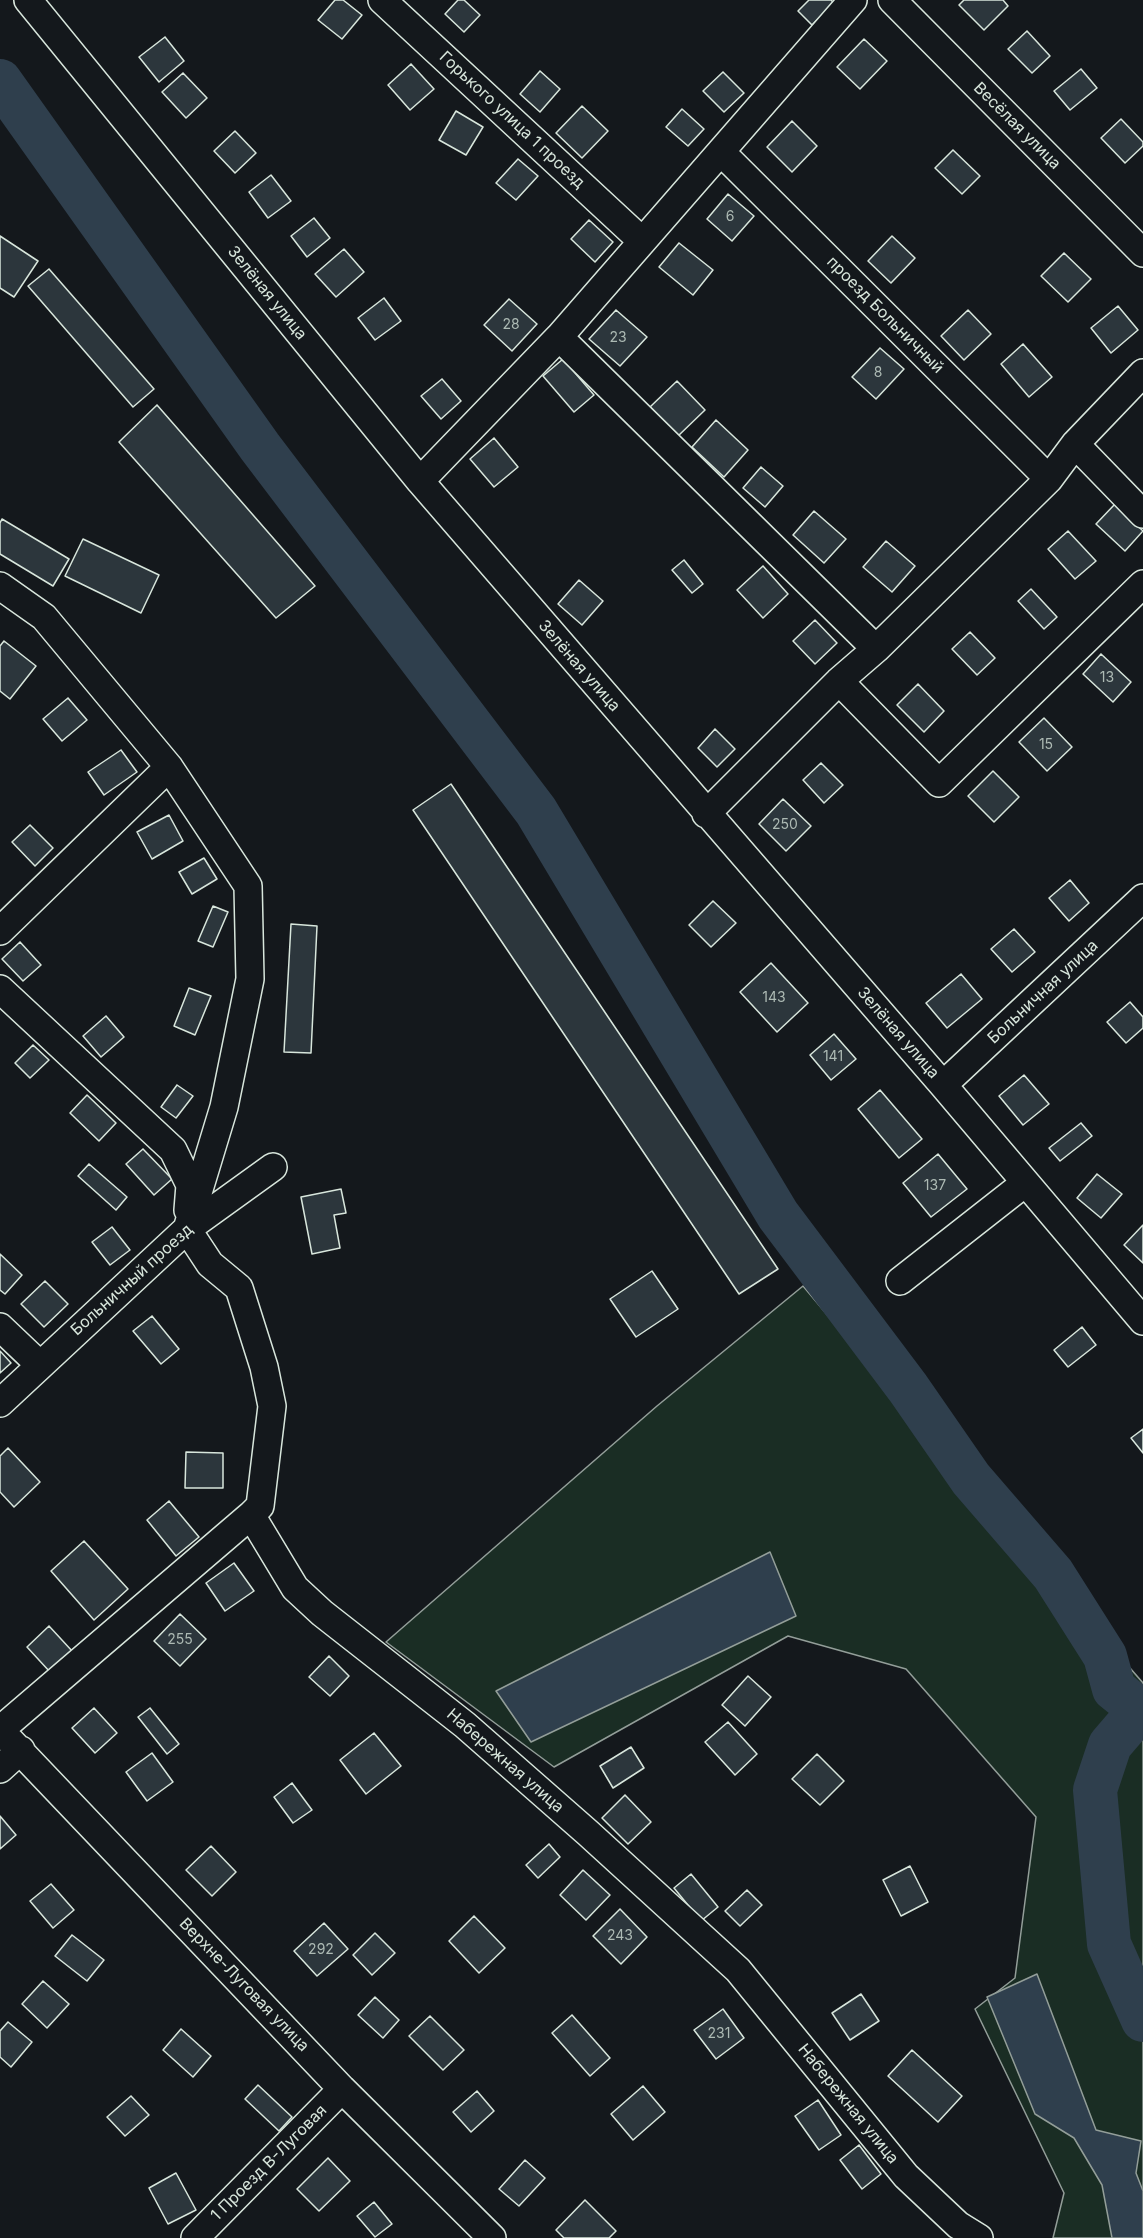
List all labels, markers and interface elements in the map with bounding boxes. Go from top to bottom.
street label: Горького улица 1 проезд [435,47,589,193]
street label: Весёлая улица [969,78,1065,174]
house number: 6 [726,209,734,225]
street label: Зелёная улица [223,242,311,344]
street label: проезд Больничный [823,253,947,377]
house number: 28 [502,317,520,333]
house number: 23 [609,330,627,346]
house number: 8 [874,365,882,381]
street label: Зелёная улица [534,616,624,716]
house number: 13 [1100,670,1114,686]
house number: 15 [1039,737,1053,753]
house number: 250 [772,817,798,833]
street label: Больничная улица [984,936,1102,1048]
street label: Зелёная улица [853,983,943,1083]
house number: 143 [762,990,786,1006]
house number: 141 [823,1049,843,1065]
house number: 137 [924,1178,946,1194]
street label: Больничный проезд [67,1220,197,1340]
house number: 255 [167,1632,193,1648]
street label: Набережная улица [443,1705,567,1817]
street label: Верхне-Луговая улица [175,1914,313,2056]
house number: 243 [607,1928,633,1944]
house number: 292 [308,1942,334,1958]
house number: 231 [708,2026,730,2042]
street label: Набережная улица [794,2040,902,2168]
street label: 1 Проезд В-Луговая [207,2101,331,2225]

